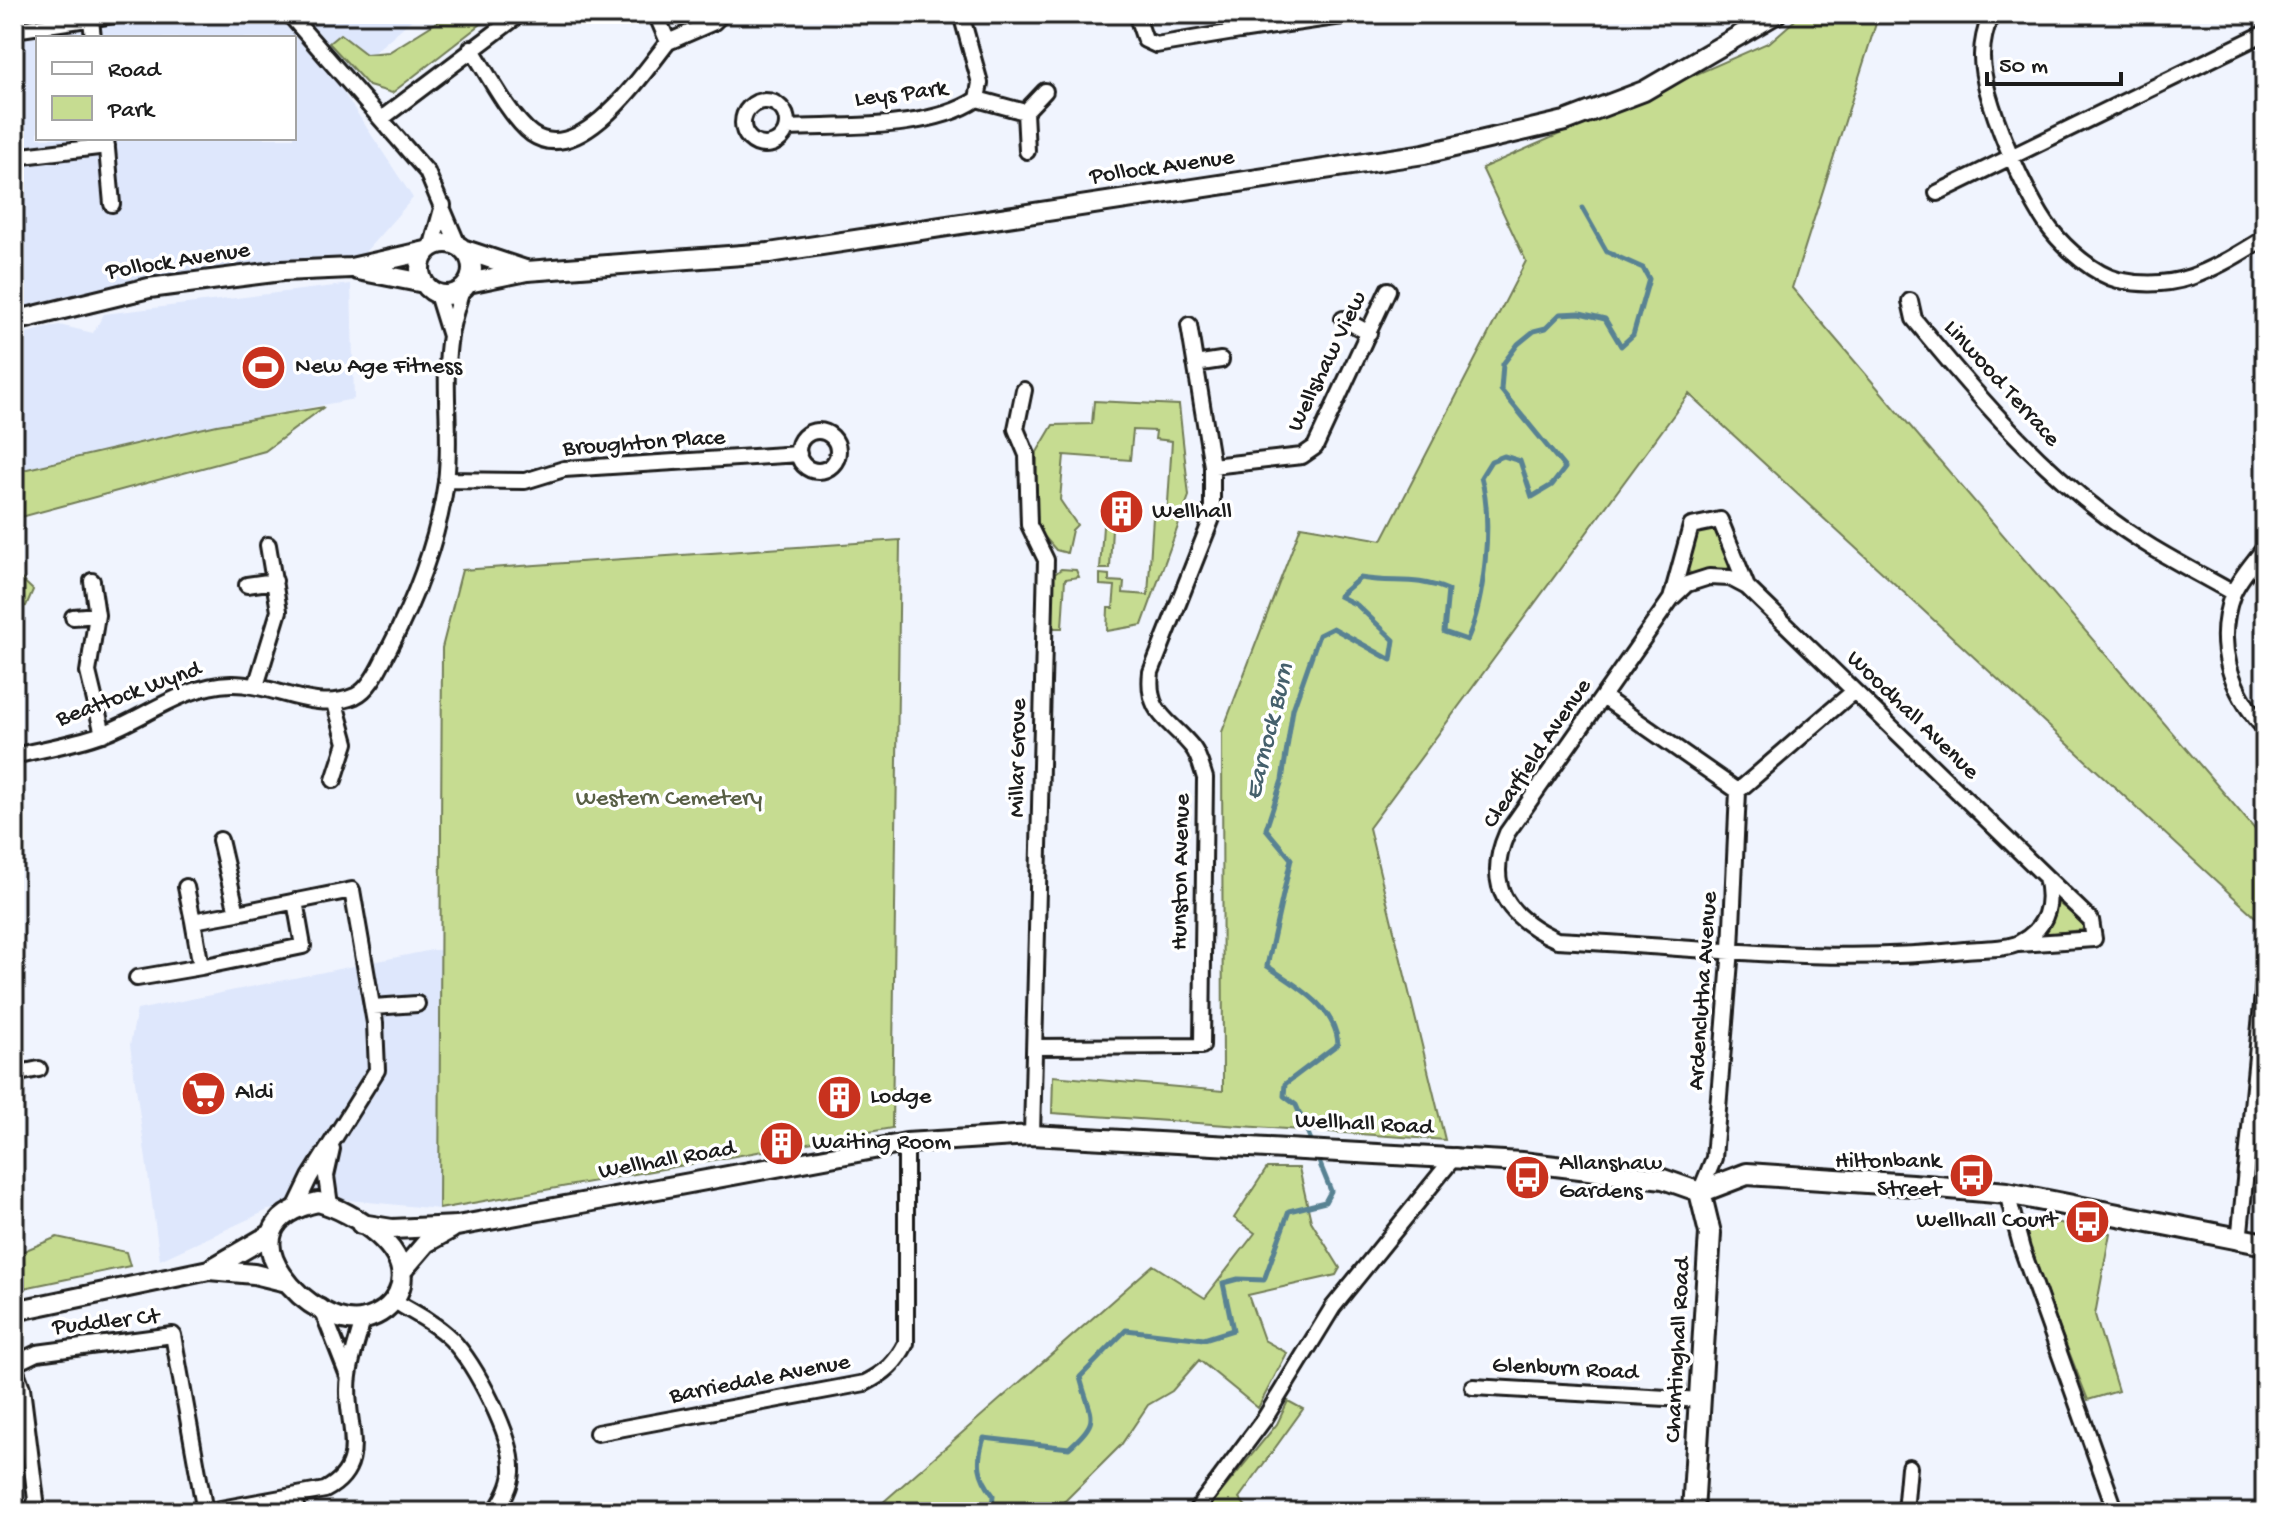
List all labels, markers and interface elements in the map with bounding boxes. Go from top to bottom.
legend [36,36,296,140]
scale bar [1987,36,2121,86]
text: 50 m [1999,53,2048,82]
text: Road [108,57,162,86]
street label: Leys Park [853,75,951,115]
text: Park [107,97,156,126]
street label: Pollock Avenue [1087,143,1237,193]
street label: Pollock Avenue [103,236,253,288]
street label: Wellshaw View [1282,287,1375,437]
street label: Linwood Terrace [1936,314,2066,454]
sports icon: New Age Fitness [240,343,288,391]
place label: New Age Fitness [295,353,463,382]
street label: Broughton Place [561,424,727,464]
building icon: Wellhall [1097,488,1145,536]
place label: Wellhall [1152,498,1232,527]
street label: Woodhall Avenue [1839,645,1985,787]
street label: Beattock Wynd [52,655,207,735]
water label: Earnock Burn [1239,660,1303,803]
street label: Clearfield Avenue [1477,673,1599,835]
street label: Millar Grove [1003,698,1035,818]
park label: Western Cemetery [576,785,763,814]
street label: Hunston Avenue [1166,793,1198,951]
street label: Ardenclutha Avenue [1683,890,1725,1091]
supermarket icon: Aldi [180,1069,228,1117]
building icon: Lodge [815,1073,863,1121]
place label: Aldi [235,1079,274,1108]
place label: Lodge [870,1083,932,1112]
street label: Wellhall Road [1294,1107,1436,1143]
building icon: Waiting Room [757,1119,805,1167]
place label: Waiting Room [812,1129,951,1158]
street label: Wellhall Road [596,1134,739,1187]
place label: Hiltonbank Street [1835,1148,1943,1205]
place label: Allanshaw Gardens [1559,1150,1663,1207]
bus stop icon: Hiltonbank Street [1948,1152,1996,1200]
bus stop icon: Allanshaw Gardens [1504,1154,1552,1202]
bus stop icon: Wellhall Court [2064,1197,2112,1245]
place label: Wellhall Court [1916,1207,2059,1236]
street label: Chantinghall Road [1660,1255,1698,1443]
street label: Puddler Ct [50,1303,163,1343]
street label: Barriedale Avenue [666,1348,853,1412]
street label: Glenburn Road [1491,1352,1641,1388]

